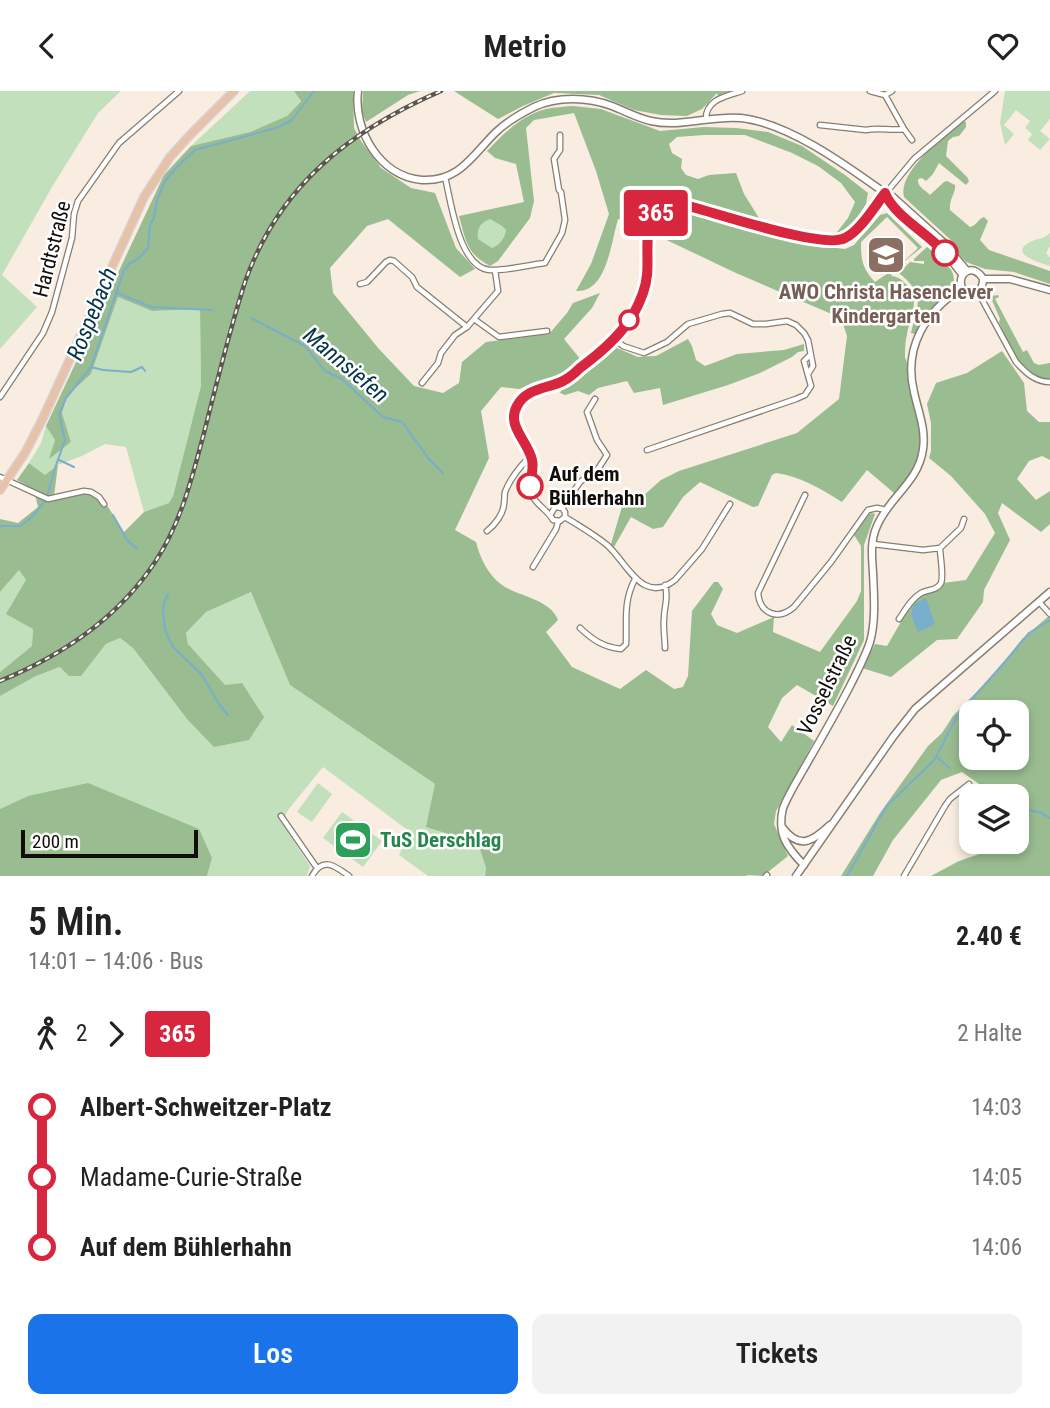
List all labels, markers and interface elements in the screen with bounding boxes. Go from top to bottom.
icon: back [28,27,66,65]
text: Metrio [483,27,567,65]
icon: heart [984,27,1022,65]
line badge: 365 [616,190,696,236]
street label: Hardtstraße [28,198,76,300]
text: 365 [638,199,674,227]
school or university icon: AWO Christa Hasenclever Kindergarten [865,234,907,276]
unlabelled marker [932,240,958,266]
water label: Rospebach [61,264,123,364]
place label: AWO Christa Hasenclever Kindergarten [779,280,993,328]
unlabelled marker [619,310,639,330]
water label: Mannsiefen [298,322,394,408]
place label: Auf dem Bühlerhahn [549,462,645,510]
marker: Auf dem Bühlerhahn [517,473,543,499]
street label: Vosselstraße [792,631,862,739]
map controls [959,700,1029,854]
button: locate [959,700,1029,770]
button: layers [959,784,1029,854]
sports icon: TuS Derschlag [332,819,374,861]
scale bar [21,827,198,859]
place label: TuS Derschlag [380,828,501,852]
text: 200 m [32,830,79,853]
text: 5 Min. [28,900,123,944]
text: 2.40 € [956,921,1022,951]
text: 14:01 – 14:06 · Bus [28,948,204,975]
icon: walk [28,1015,66,1053]
icon: forward [97,1015,135,1053]
text: 2 [76,1020,87,1047]
text: 365 [159,1020,196,1048]
text: 2 Halte [957,1020,1022,1047]
text: Albert-Schweitzer-Platz [80,1092,332,1122]
text: 14:03 [971,1094,1022,1121]
text: Madame-Curie-Straße [80,1162,302,1192]
text: 14:05 [971,1164,1022,1191]
text: Auf dem Bühlerhahn [80,1232,292,1262]
text: 14:06 [971,1234,1022,1261]
button: Los [28,1314,518,1394]
button: Tickets [532,1314,1022,1394]

